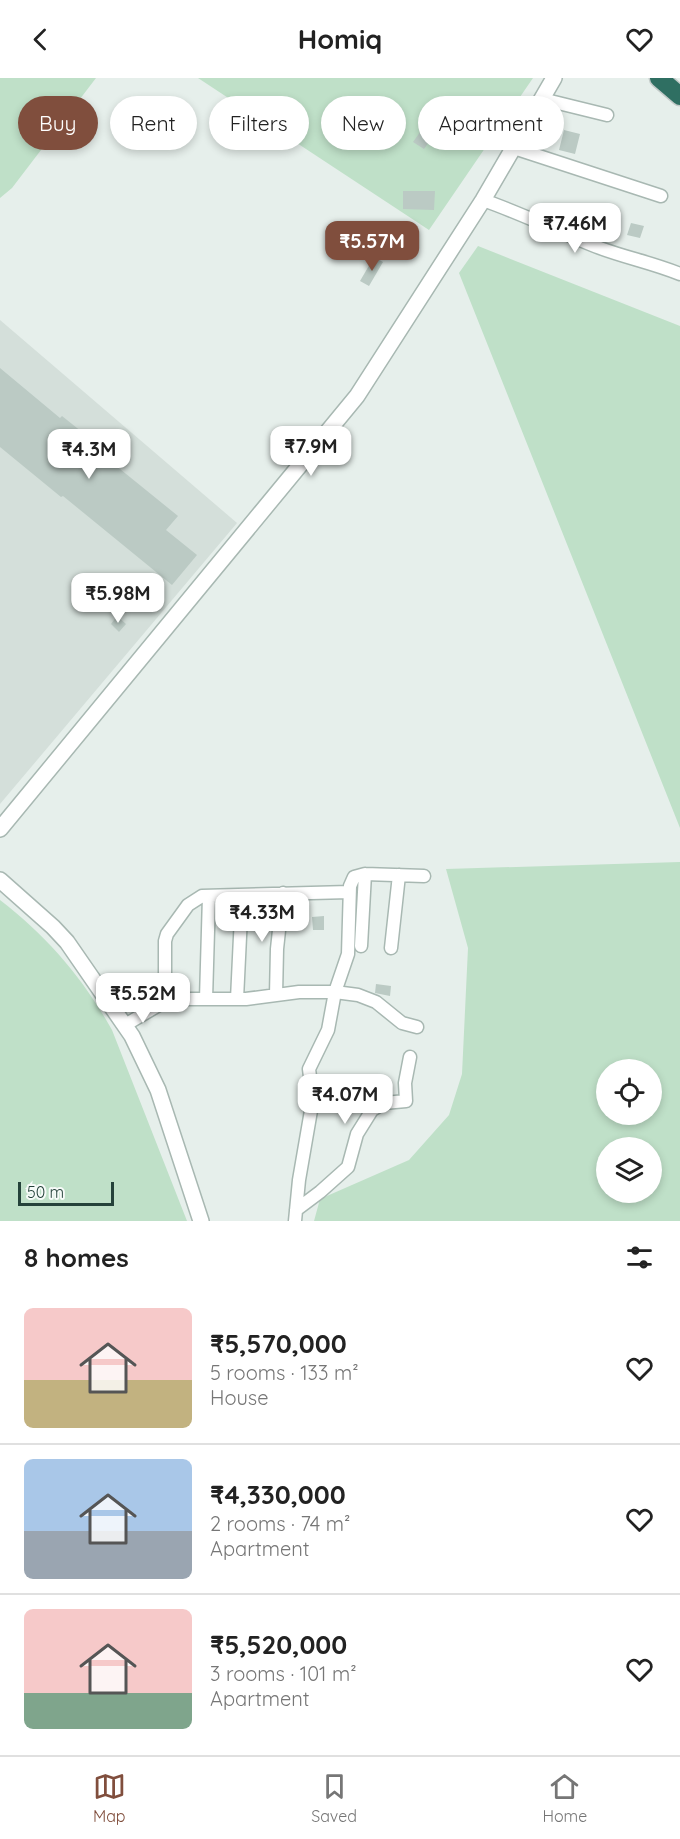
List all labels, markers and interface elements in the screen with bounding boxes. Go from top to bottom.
text: Homiq [298,22,382,56]
icon: back [24,23,57,56]
icon: heart [623,23,656,56]
chip: Buy [18,96,98,150]
chip: Rent [110,96,197,150]
chip: Filters [209,96,309,150]
chip: New [321,96,406,150]
chip: Apartment [418,96,564,150]
pin: ₹7.46M [526,203,624,254]
text: ₹7.46M [543,210,607,235]
pin: ₹5.57M [323,221,421,272]
text: ₹5.57M [339,228,405,253]
pin: ₹7.9M [269,426,353,477]
pin: ₹4.3M [47,429,131,480]
text: ₹7.9M [284,433,338,458]
text: ₹4.3M [62,436,116,461]
pin: ₹5.98M [69,573,167,624]
text: ₹5.98M [85,580,151,605]
pin: ₹4.33M [213,892,311,943]
text: ₹4.33M [229,899,295,924]
pin: ₹5.52M [94,973,192,1024]
text: ₹5.52M [110,980,176,1005]
map controls [596,1059,662,1203]
button: locate [596,1059,662,1125]
pin: ₹4.07M [296,1074,394,1125]
text: ₹4.07M [312,1081,378,1106]
button: layers [596,1137,662,1203]
scale bar [18,1179,114,1206]
text: 50 m [27,1182,64,1202]
text: 8 homes [24,1241,129,1274]
icon: filters [623,1241,656,1274]
text: ₹5,570,000 [210,1327,347,1360]
icon: home [72,1332,144,1404]
icon: heart [623,1352,656,1385]
text: 5 rooms · 133 m² [210,1360,359,1385]
text: House [210,1385,269,1410]
text: ₹4,330,000 [210,1478,346,1511]
icon: home [72,1483,144,1555]
icon: heart [623,1503,656,1536]
text: 2 rooms · 74 m² [210,1511,350,1536]
text: Apartment [210,1536,310,1561]
text: ₹5,520,000 [210,1628,347,1661]
icon: home [72,1633,144,1705]
icon: heart [623,1653,656,1686]
text: 3 rooms · 101 m² [210,1661,357,1686]
text: Apartment [210,1686,310,1711]
tab: Map [93,1770,126,1826]
tab: Saved [311,1770,357,1826]
tab: Home [542,1770,587,1826]

